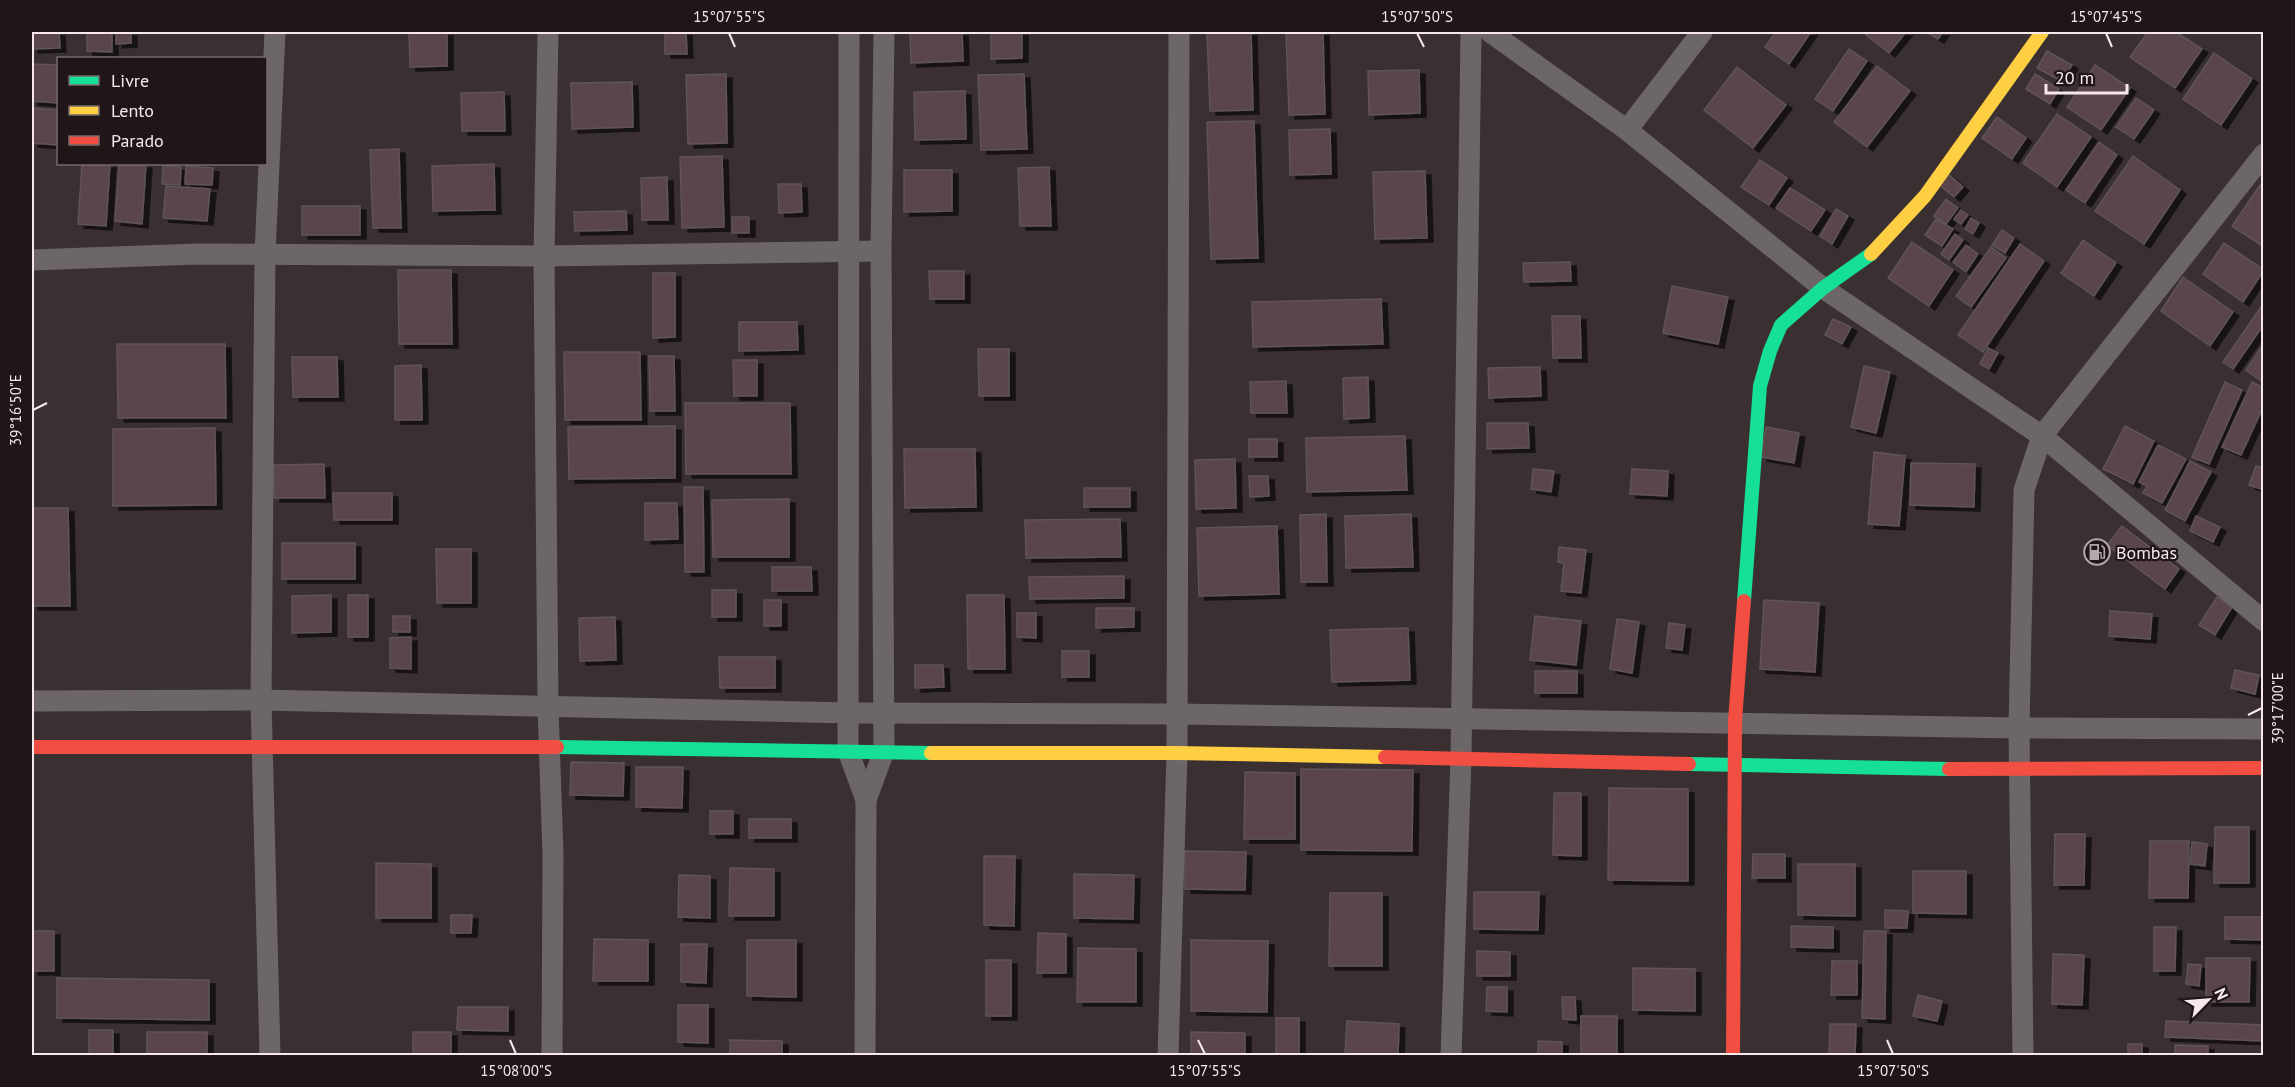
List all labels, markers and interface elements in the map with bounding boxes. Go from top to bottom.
text: 15°07'55"S [693,7,765,26]
text: 15°07'50"S [1381,7,1453,26]
text: 15°07'45"S [2070,7,2142,26]
legend [57,57,267,165]
scale bar [2046,57,2127,95]
text: 20 m [2055,66,2094,89]
text: Livre [111,69,149,92]
text: Lento [111,99,154,122]
text: Parado [111,129,164,152]
text: 39°16'50"E [6,374,25,446]
fuel station icon: Bombas [2082,537,2112,567]
place label: Bombas [2116,541,2177,564]
text: 39°17'00"E [2268,672,2287,744]
north arrow [2178,970,2238,1030]
text: N [2210,985,2233,1003]
text: 15°08'00"S [480,1061,552,1080]
text: 15°07'55"S [1169,1061,1241,1080]
text: 15°07'50"S [1857,1061,1929,1080]

